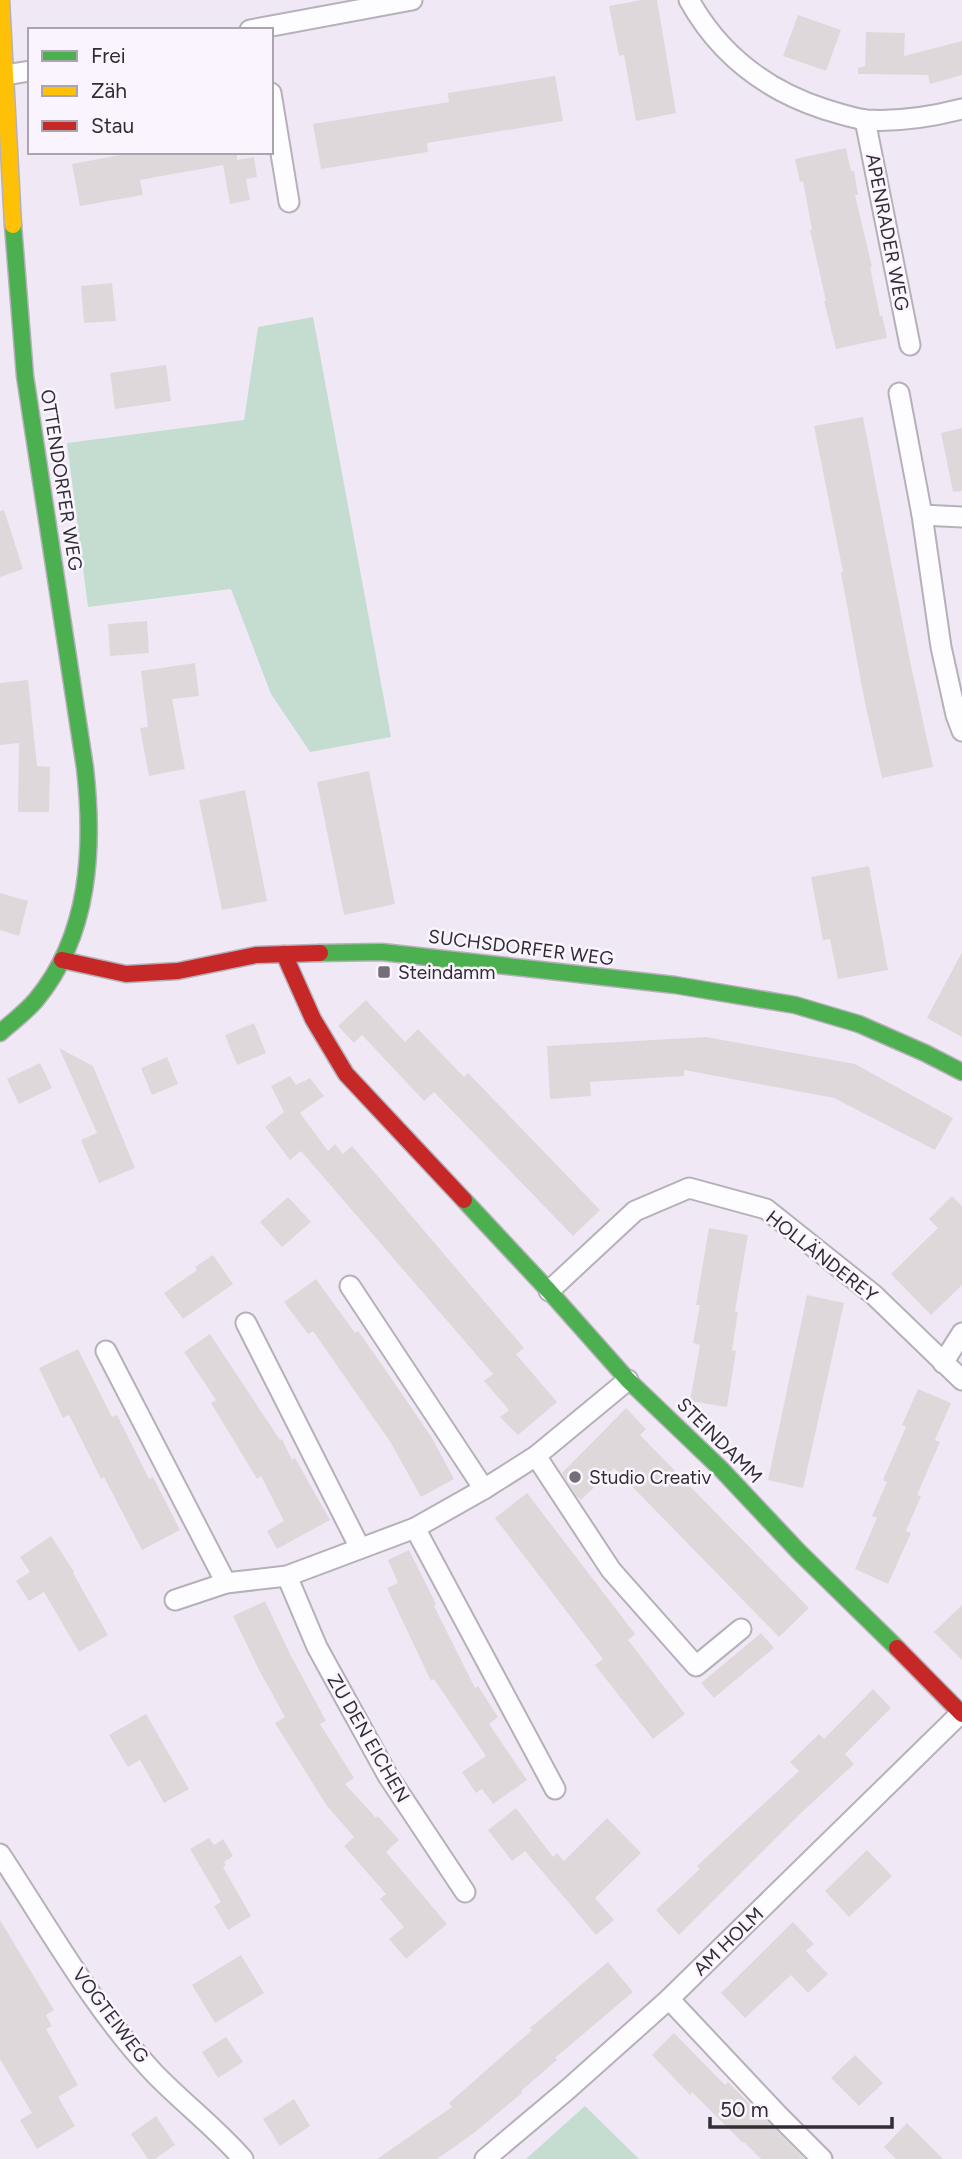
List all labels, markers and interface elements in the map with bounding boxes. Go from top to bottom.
legend [28,28,273,154]
text: Frei [91,43,126,68]
text: Zäh [91,78,127,103]
text: Stau [91,113,134,138]
street label: APENRADER WEG [861,152,914,313]
street label: OTTENDORFER WEG [36,388,87,572]
street label: SUCHSDORFER WEG [427,925,615,970]
place label: Steindamm [398,961,495,984]
marker: Steindamm [376,964,392,980]
street label: HOLLÄNDEREY [761,1206,882,1307]
street label: STEINDAMM [672,1393,767,1488]
place label: Studio Creativ [589,1466,711,1489]
marker: Studio Creativ [567,1469,583,1485]
street label: ZU DEN EICHEN [323,1670,415,1807]
street label: AM HOLM [688,1902,768,1980]
street label: VOGTEIWEG [67,1963,154,2067]
scale bar [710,2086,892,2130]
text: 50 m [720,2097,769,2122]

